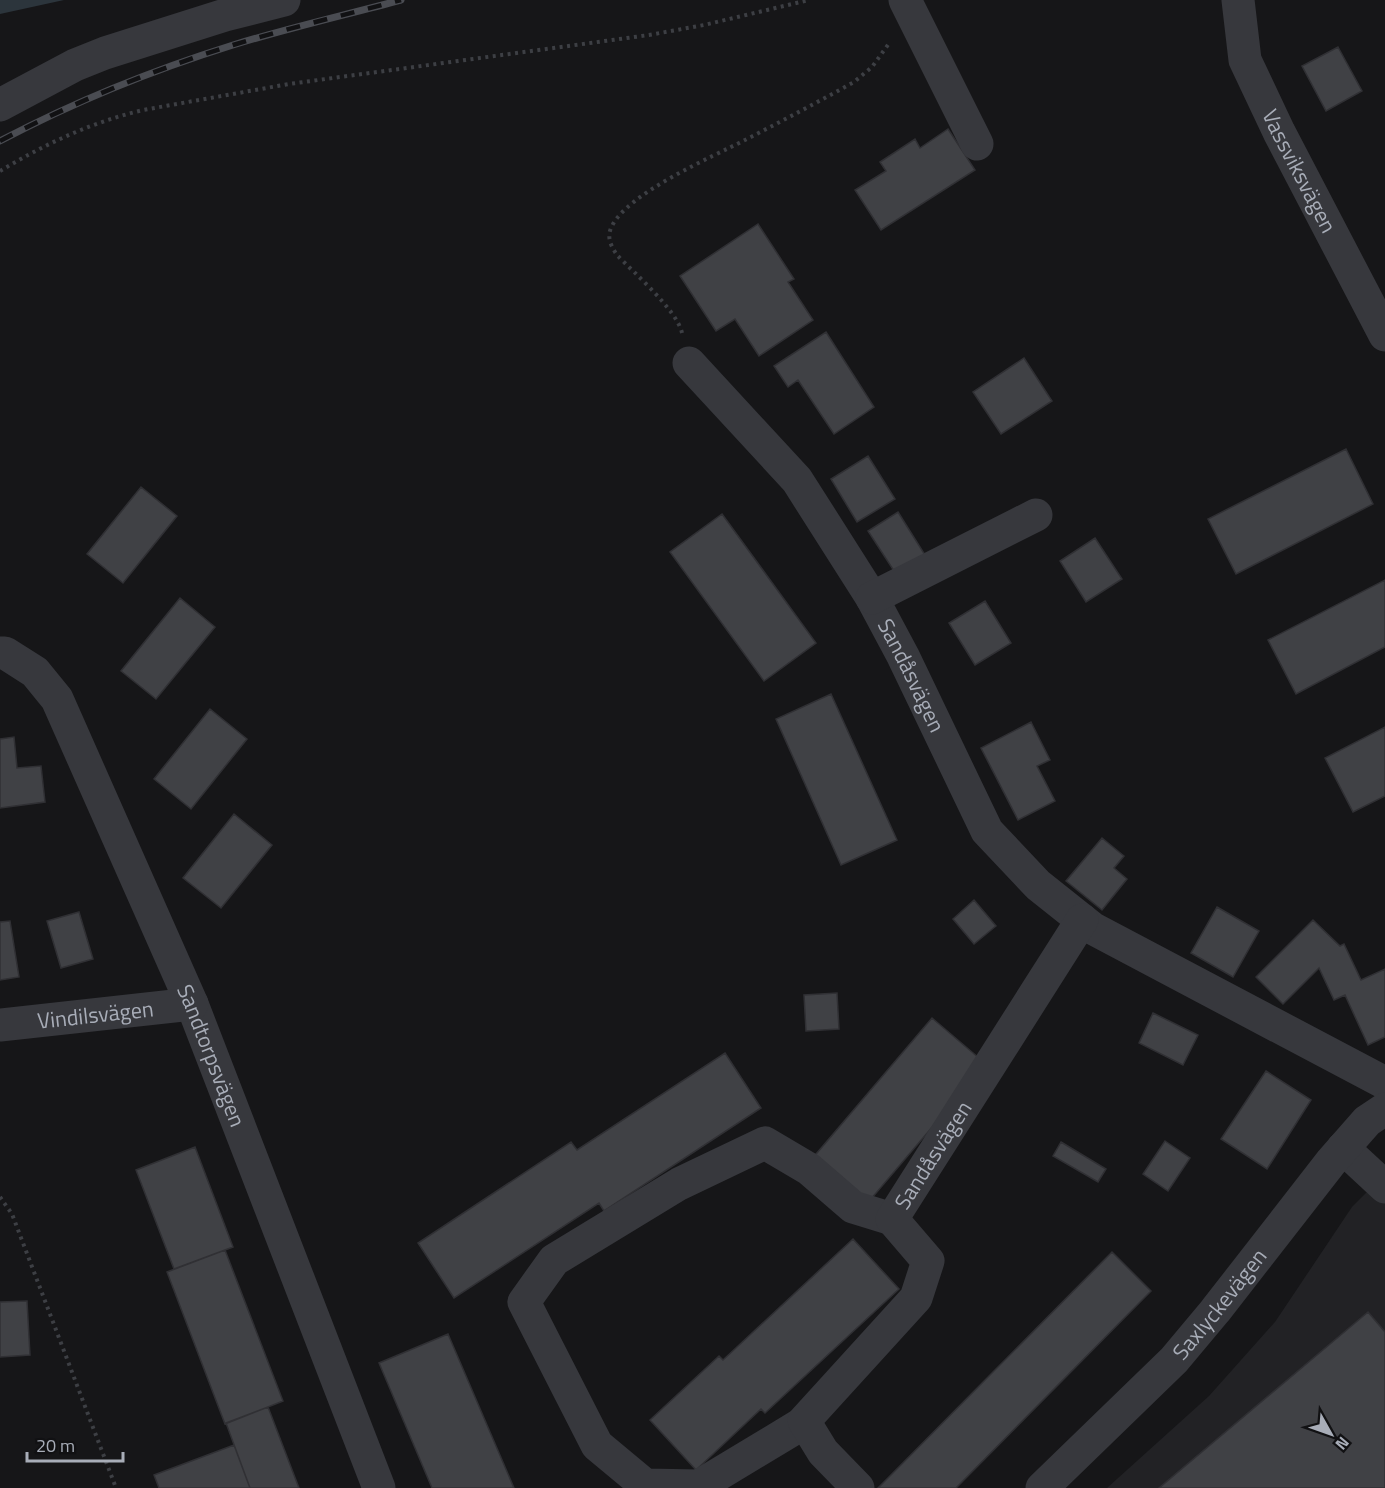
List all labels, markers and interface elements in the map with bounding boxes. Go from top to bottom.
street label: Vassviksvägen [1254,103,1346,239]
street label: Sandåsvägen [869,612,954,738]
street label: Sandtorpsvägen [168,979,255,1132]
street label: Vindilsvägen [36,991,155,1038]
street label: Sandåsvägen [885,1094,980,1216]
street label: Saxlyckevägen [1164,1241,1275,1367]
north arrow [1301,1404,1361,1464]
scale bar [27,1425,123,1463]
text: 20 m [36,1432,75,1459]
text: N [1330,1432,1355,1456]

